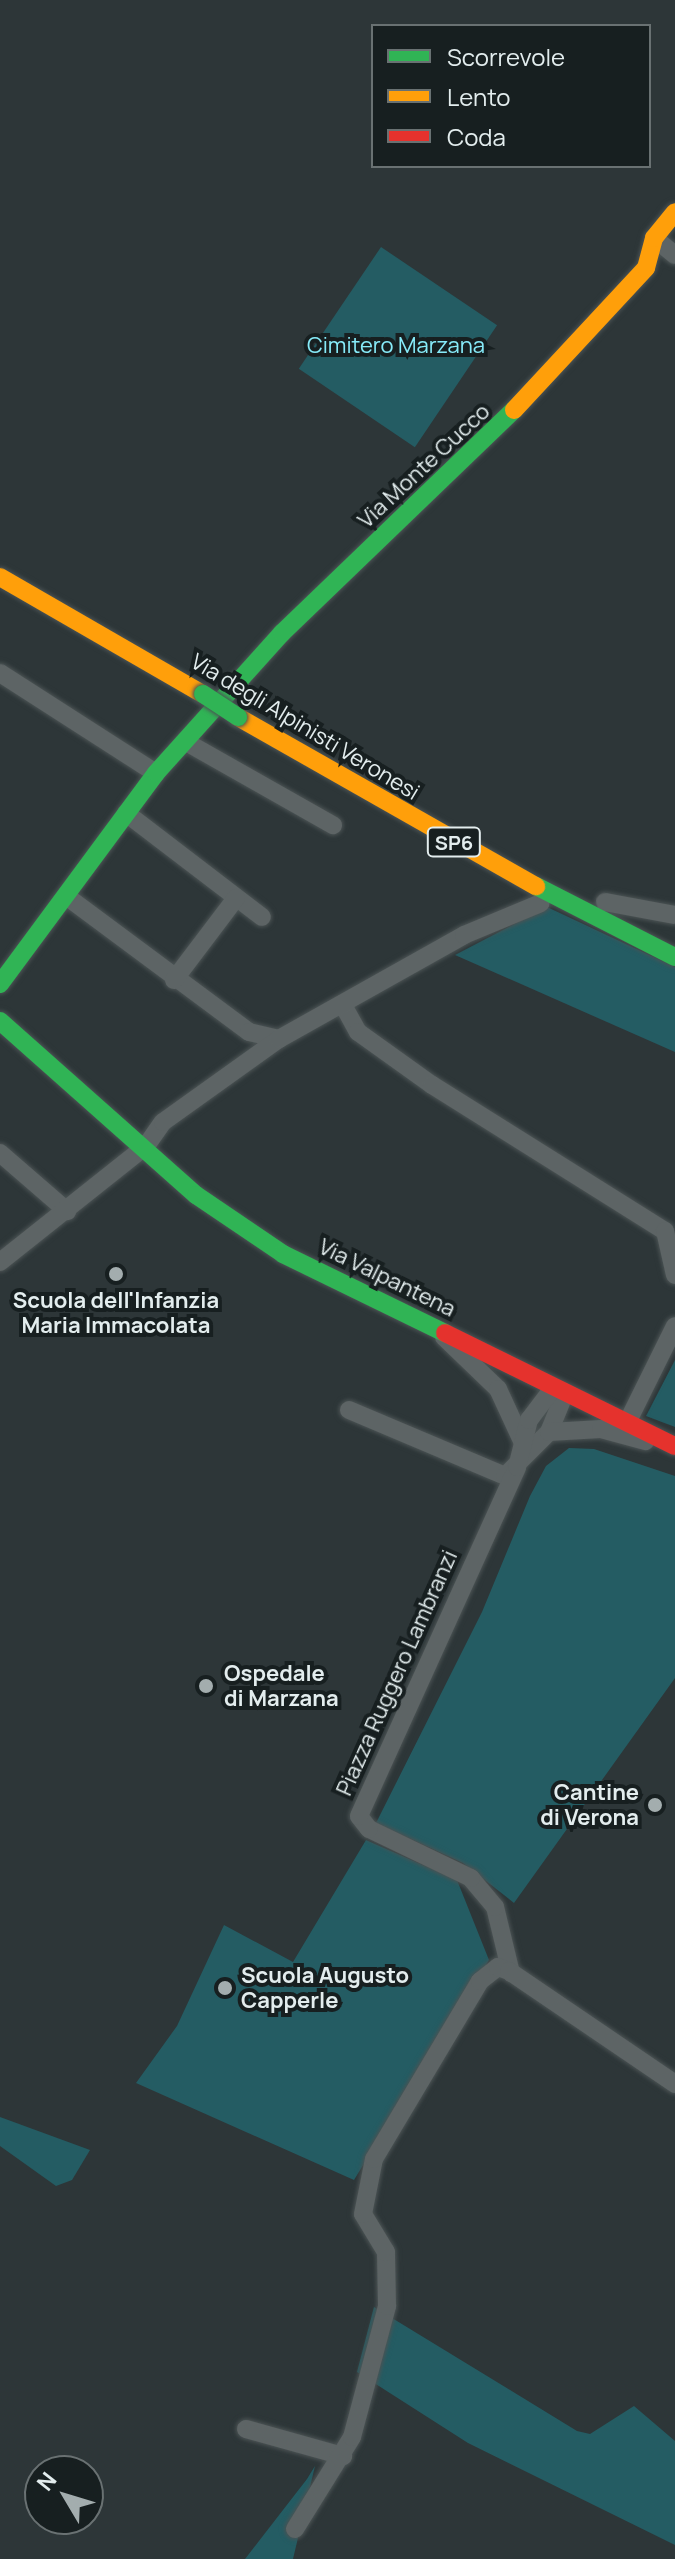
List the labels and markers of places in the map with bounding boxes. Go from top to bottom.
marker: Scuola dell'Infanzia Maria Immacolata [107,1265,125,1283]
place label: Scuola dell'Infanzia Maria Immacolata [13,1287,219,1338]
place label: Ospedale di Marzana [224,1660,339,1712]
marker: Ospedale di Marzana [195,1675,217,1697]
place label: Cantine di Verona [540,1779,639,1830]
marker: Cantine di Verona [646,1796,664,1814]
place label: Scuola Augusto Capperle [241,1962,409,2014]
marker: Scuola Augusto Capperle [216,1979,234,1997]

